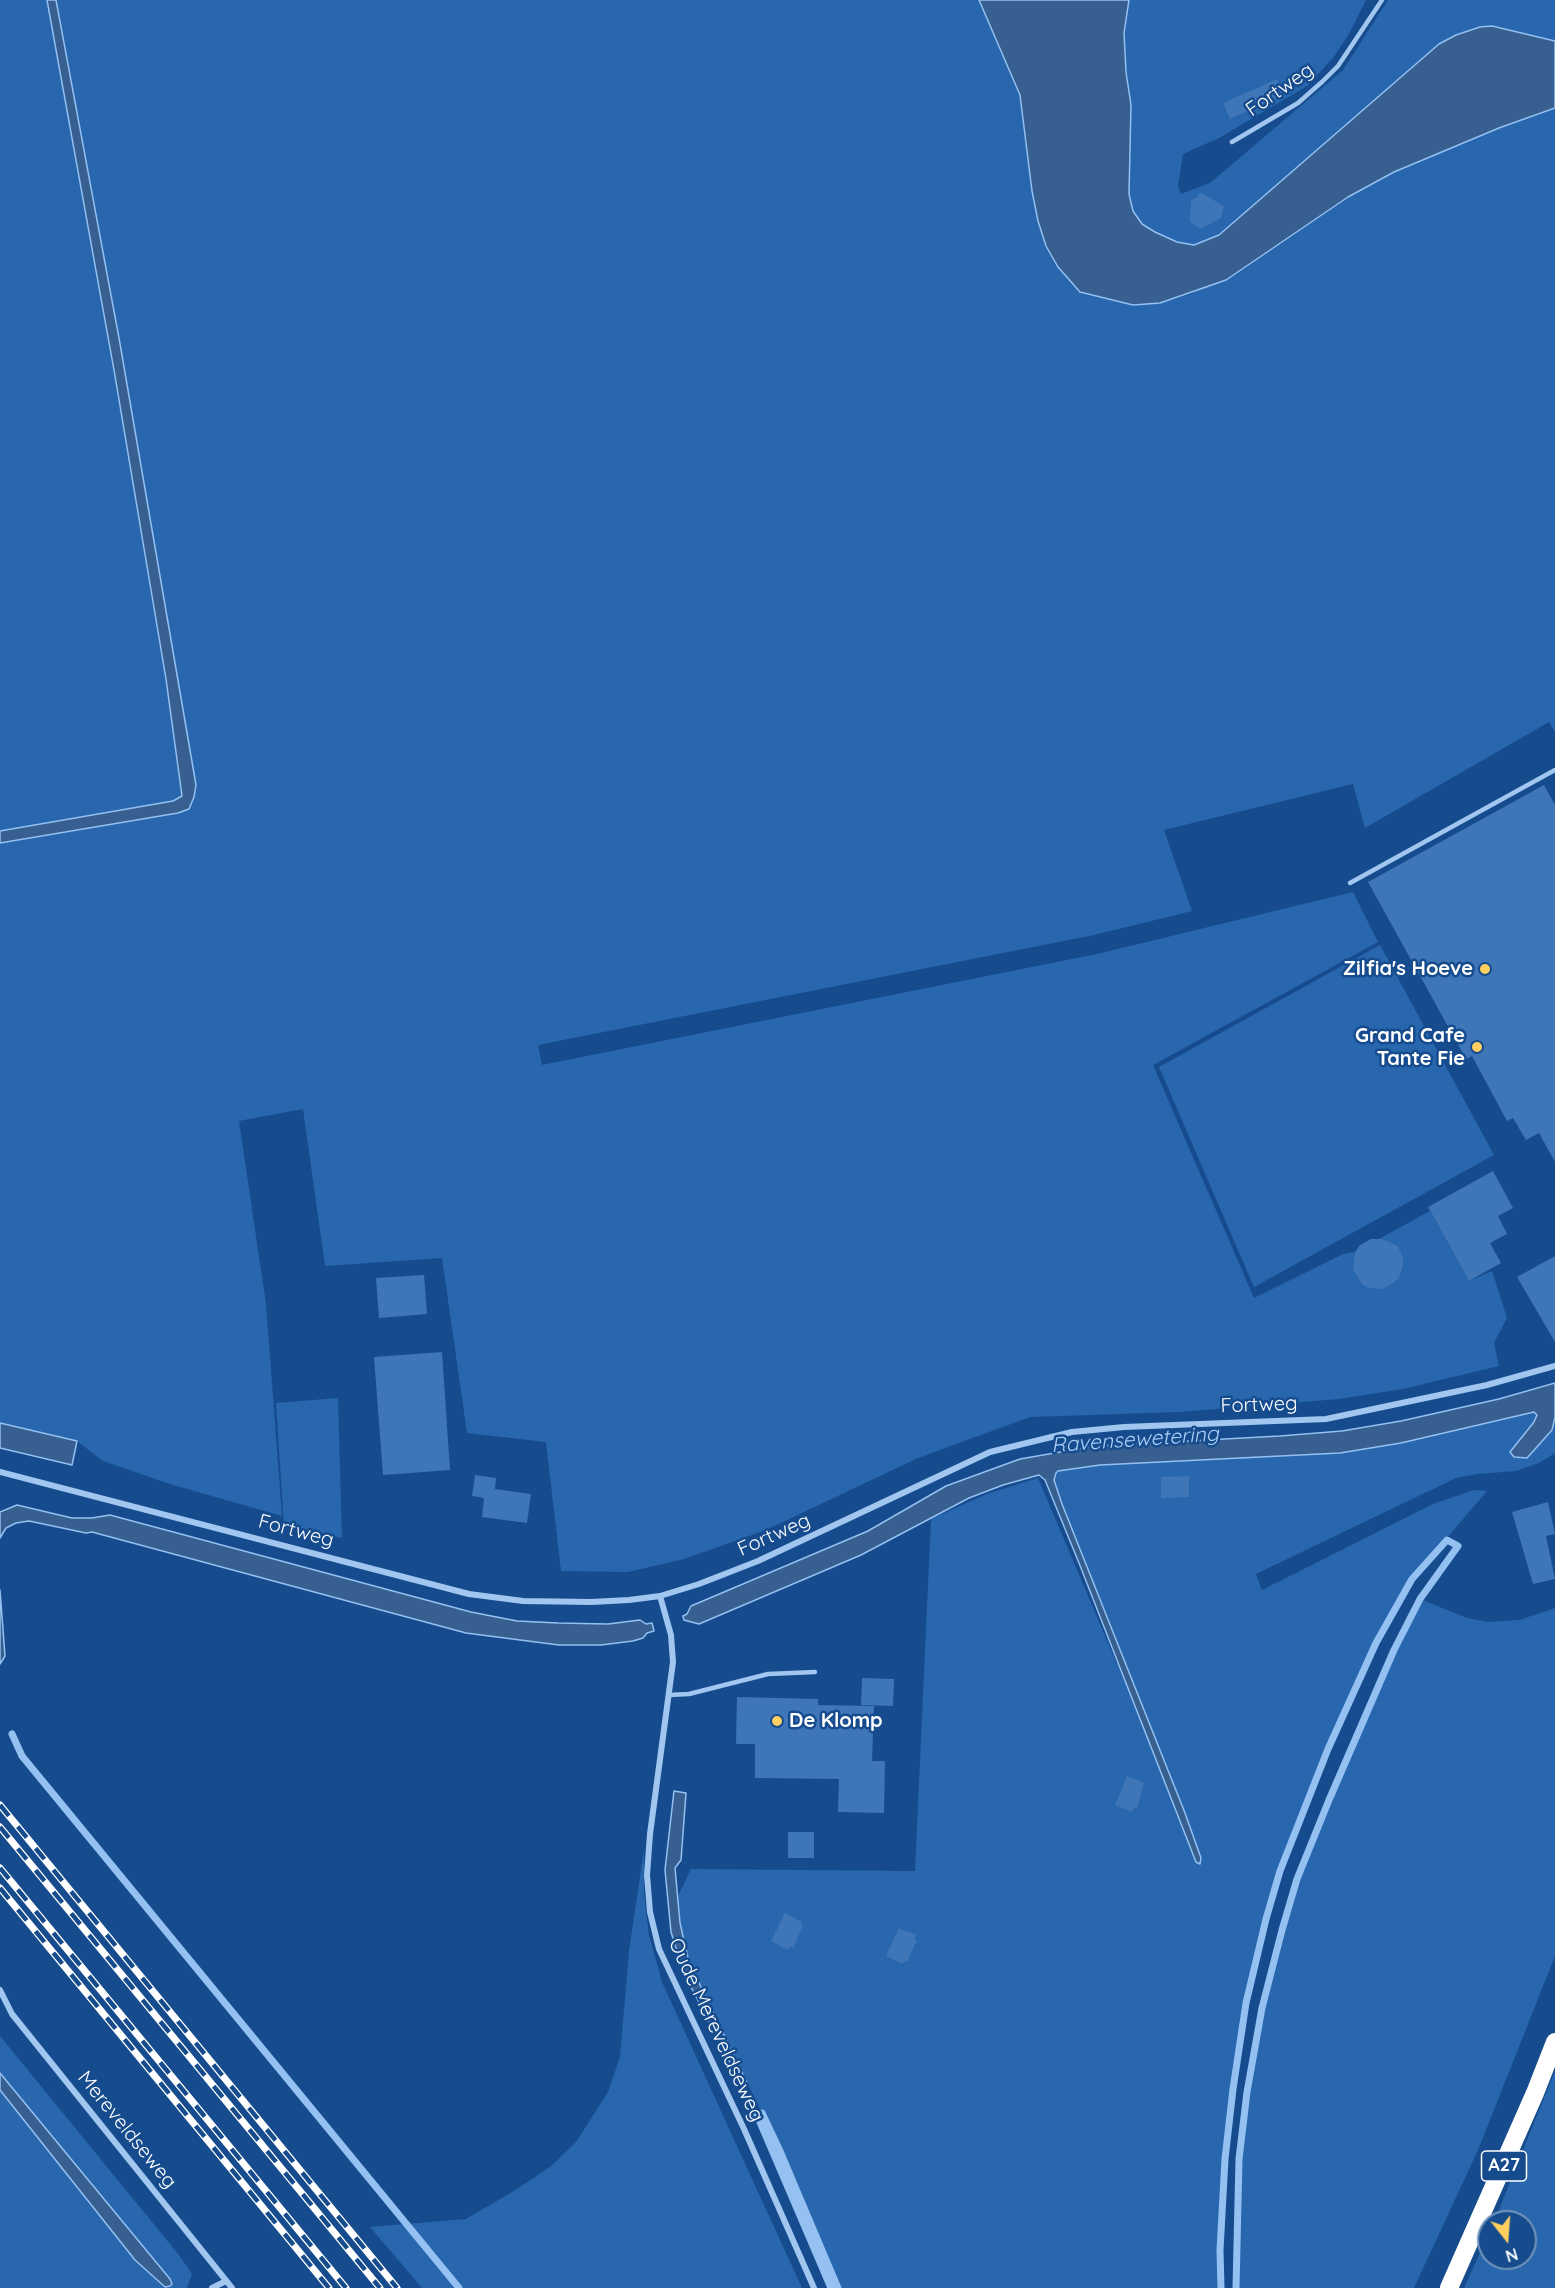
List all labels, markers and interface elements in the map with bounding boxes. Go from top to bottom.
street label: Fortweg [1242,58,1318,122]
place label: Zilfia's Hoeve [1343,957,1473,981]
marker: Zilfia's Hoeve [1478,962,1492,976]
place label: Grand Cafe Tante Fie [1355,1024,1465,1071]
marker: Grand Cafe Tante Fie [1470,1040,1484,1054]
street label: Fortweg [1220,1392,1298,1418]
water label: Ravensewetering [1050,1422,1220,1458]
street label: Fortweg [734,1508,814,1562]
street label: Fortweg [256,1509,336,1553]
place label: De Klomp [789,1709,883,1733]
marker: De Klomp [770,1714,784,1728]
street label: Oude Mereveldseweg [663,1934,769,2126]
street label: Mereveldseweg [72,2066,182,2194]
road number: A27 [1482,2151,1526,2181]
north arrow [1477,2210,1537,2270]
text: N [1503,2244,1520,2267]

